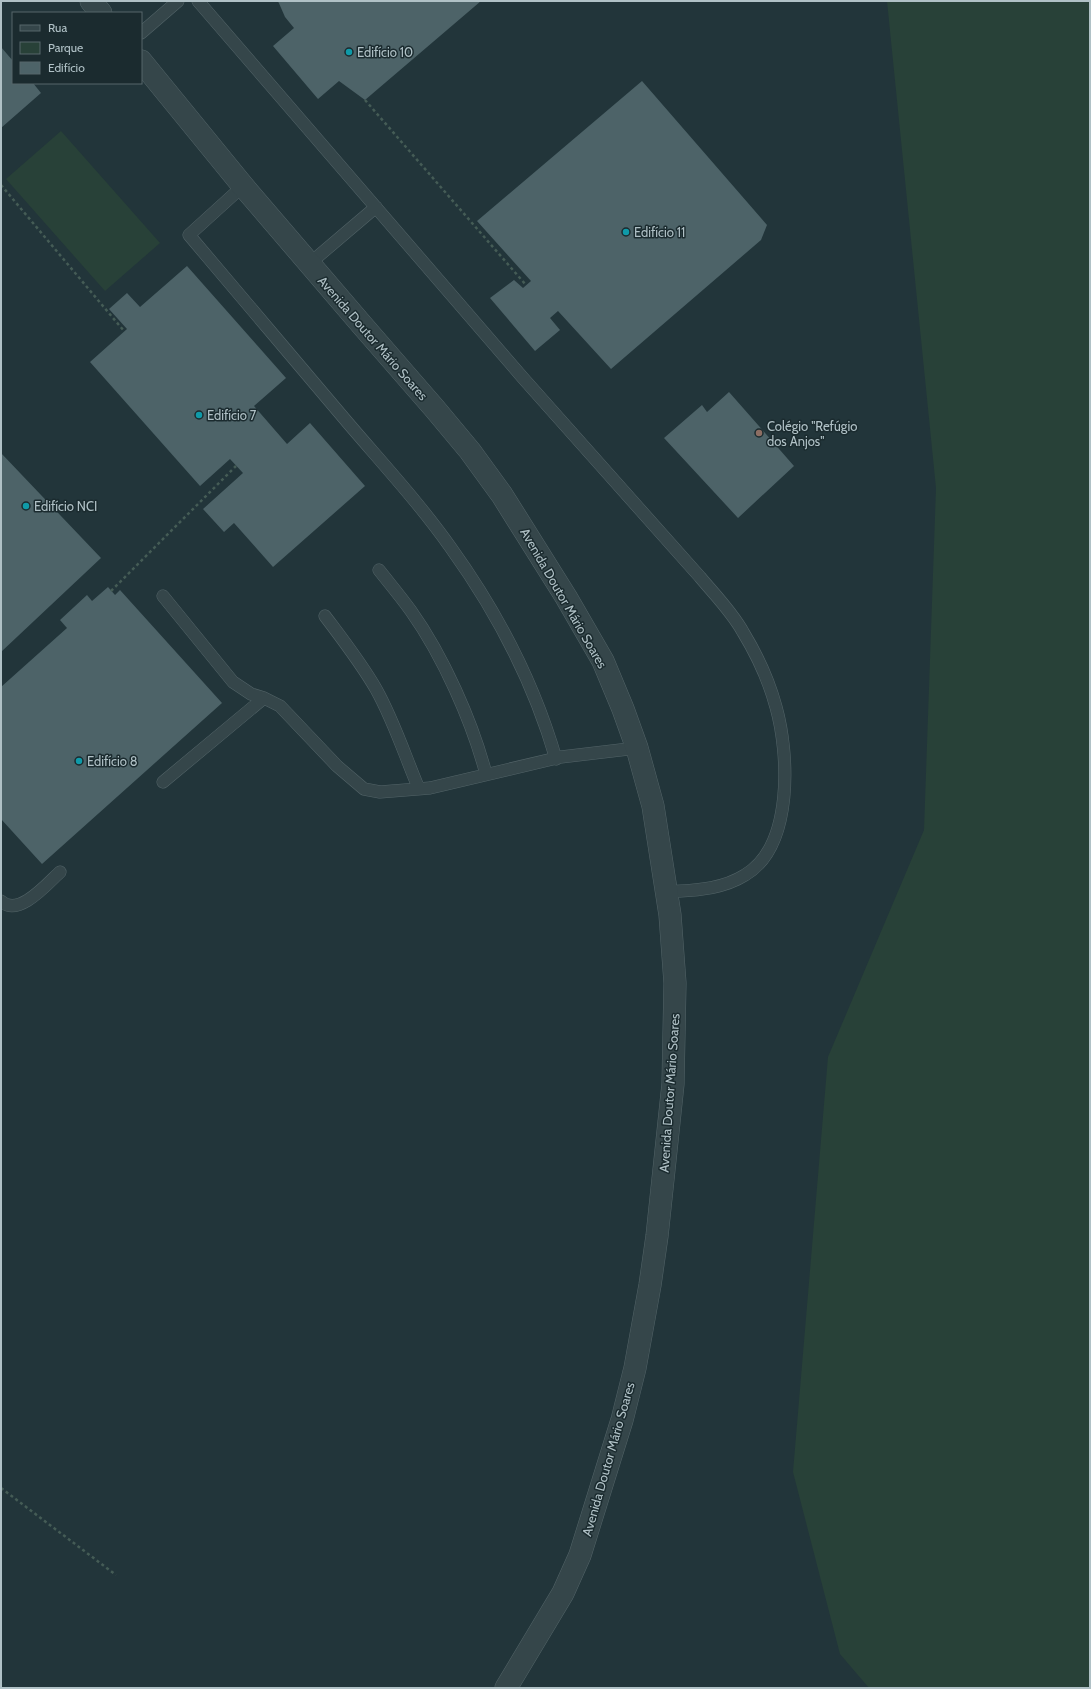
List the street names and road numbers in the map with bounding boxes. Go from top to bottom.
street label: Avenida Doutor Mário Soares [315,273,432,404]
street label: Avenida Doutor Mário Soares [517,525,611,672]
street label: Avenida Doutor Mário Soares [655,1012,683,1173]
street label: Avenida Doutor Mário Soares [578,1380,638,1538]

